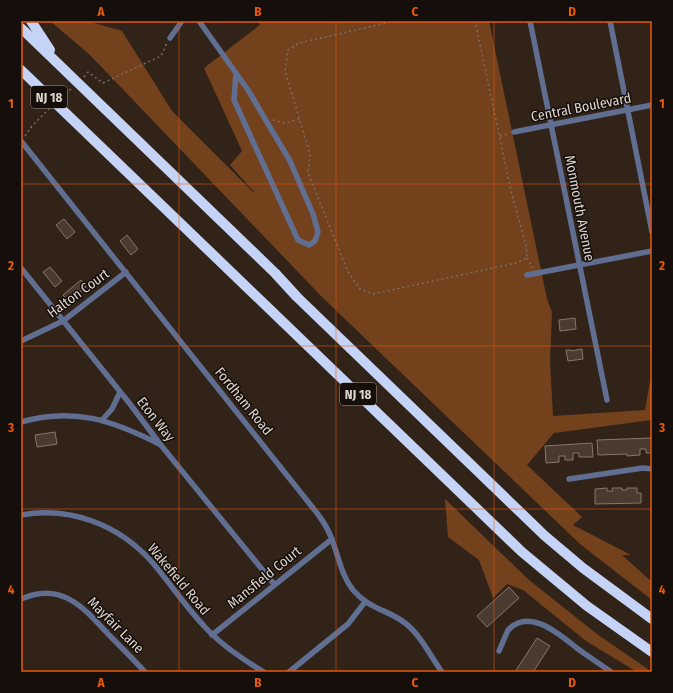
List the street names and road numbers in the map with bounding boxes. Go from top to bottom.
road number: NJ 18 [31,86,67,108]
street label: Central Boulevard [530,89,633,126]
street label: Monmouth Avenue [561,154,598,263]
street label: Halton Court [44,265,113,322]
street label: Fordham Road [211,364,276,439]
road number: NJ 18 [340,383,376,405]
street label: Eton Way [133,394,179,446]
street label: Wakefield Road [144,540,213,618]
street label: Mansfield Court [224,542,305,612]
street label: Mayfair Lane [84,594,147,657]

